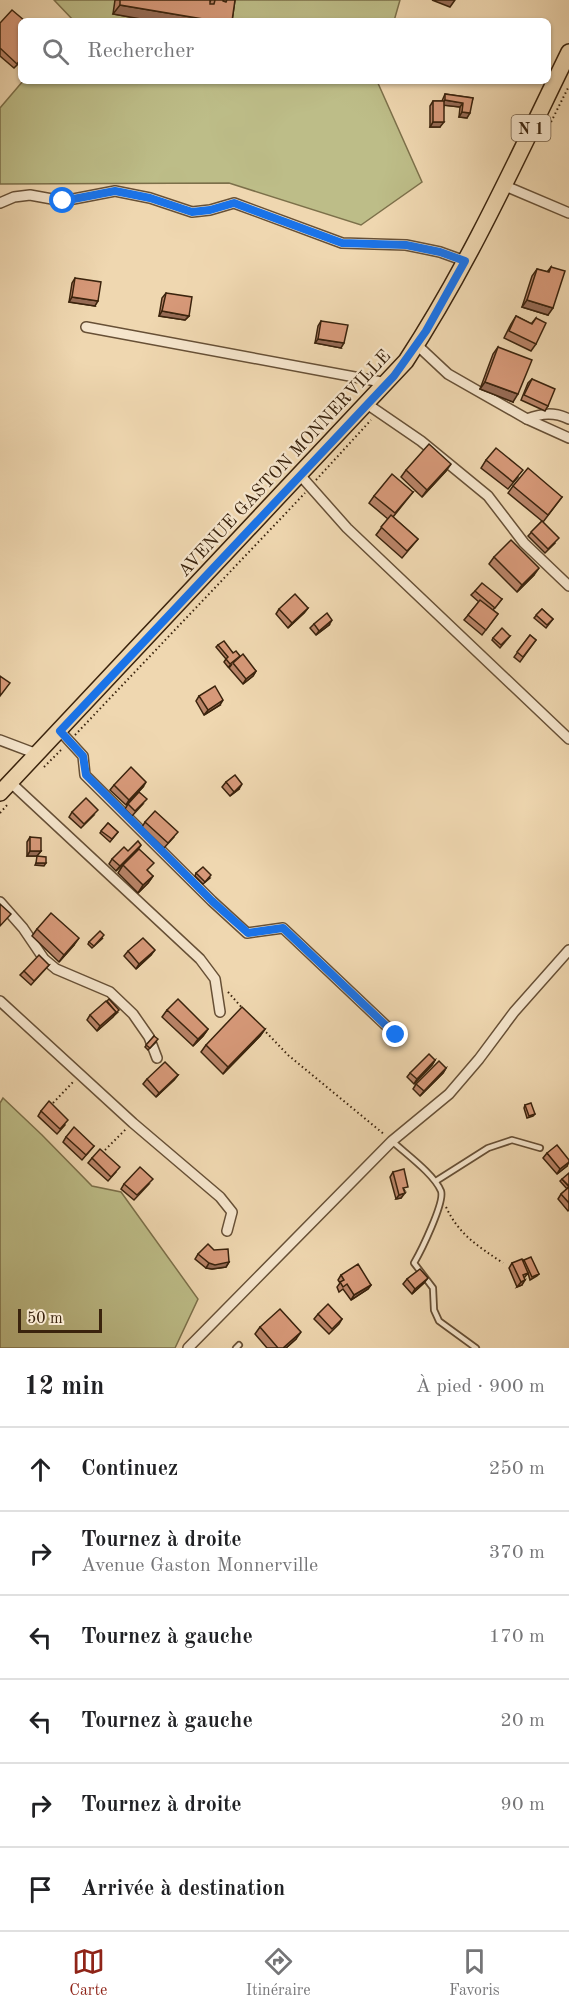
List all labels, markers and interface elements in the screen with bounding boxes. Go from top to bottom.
search box [18,18,551,84]
icon: search [39,35,72,68]
text: Rechercher [87,40,194,62]
road number: N 1 [512,115,550,141]
route start [49,187,75,213]
street label: AVENUE GASTON MONNERVILLE [175,347,394,580]
route end [382,1021,408,1047]
scale bar [18,1306,102,1334]
text: 50 m [27,1311,63,1327]
text: 12 min [24,1374,104,1400]
text: À pied · 900 m [416,1377,545,1397]
icon: ahead [24,1453,57,1486]
text: Continuez [81,1458,178,1480]
text: 250 m [489,1459,545,1479]
text: Tournez à droite [81,1529,242,1551]
icon: right [24,1537,57,1570]
text: 370 m [489,1543,545,1563]
text: Avenue Gaston Monnerville [81,1556,318,1576]
icon: left [24,1621,57,1654]
text: Tournez à gauche [81,1626,253,1648]
text: 170 m [489,1627,545,1647]
icon: left [24,1705,57,1738]
text: Tournez à gauche [81,1710,253,1732]
text: 20 m [500,1711,545,1731]
icon: right [24,1789,57,1822]
text: Tournez à droite [81,1794,242,1816]
text: 90 m [500,1795,545,1815]
icon: arrive [24,1873,57,1906]
text: Arrivée à destination [81,1878,285,1900]
tab: Carte [69,1945,107,2001]
tab: Itinéraire [246,1945,311,2001]
tab: Favoris [449,1945,500,2001]

